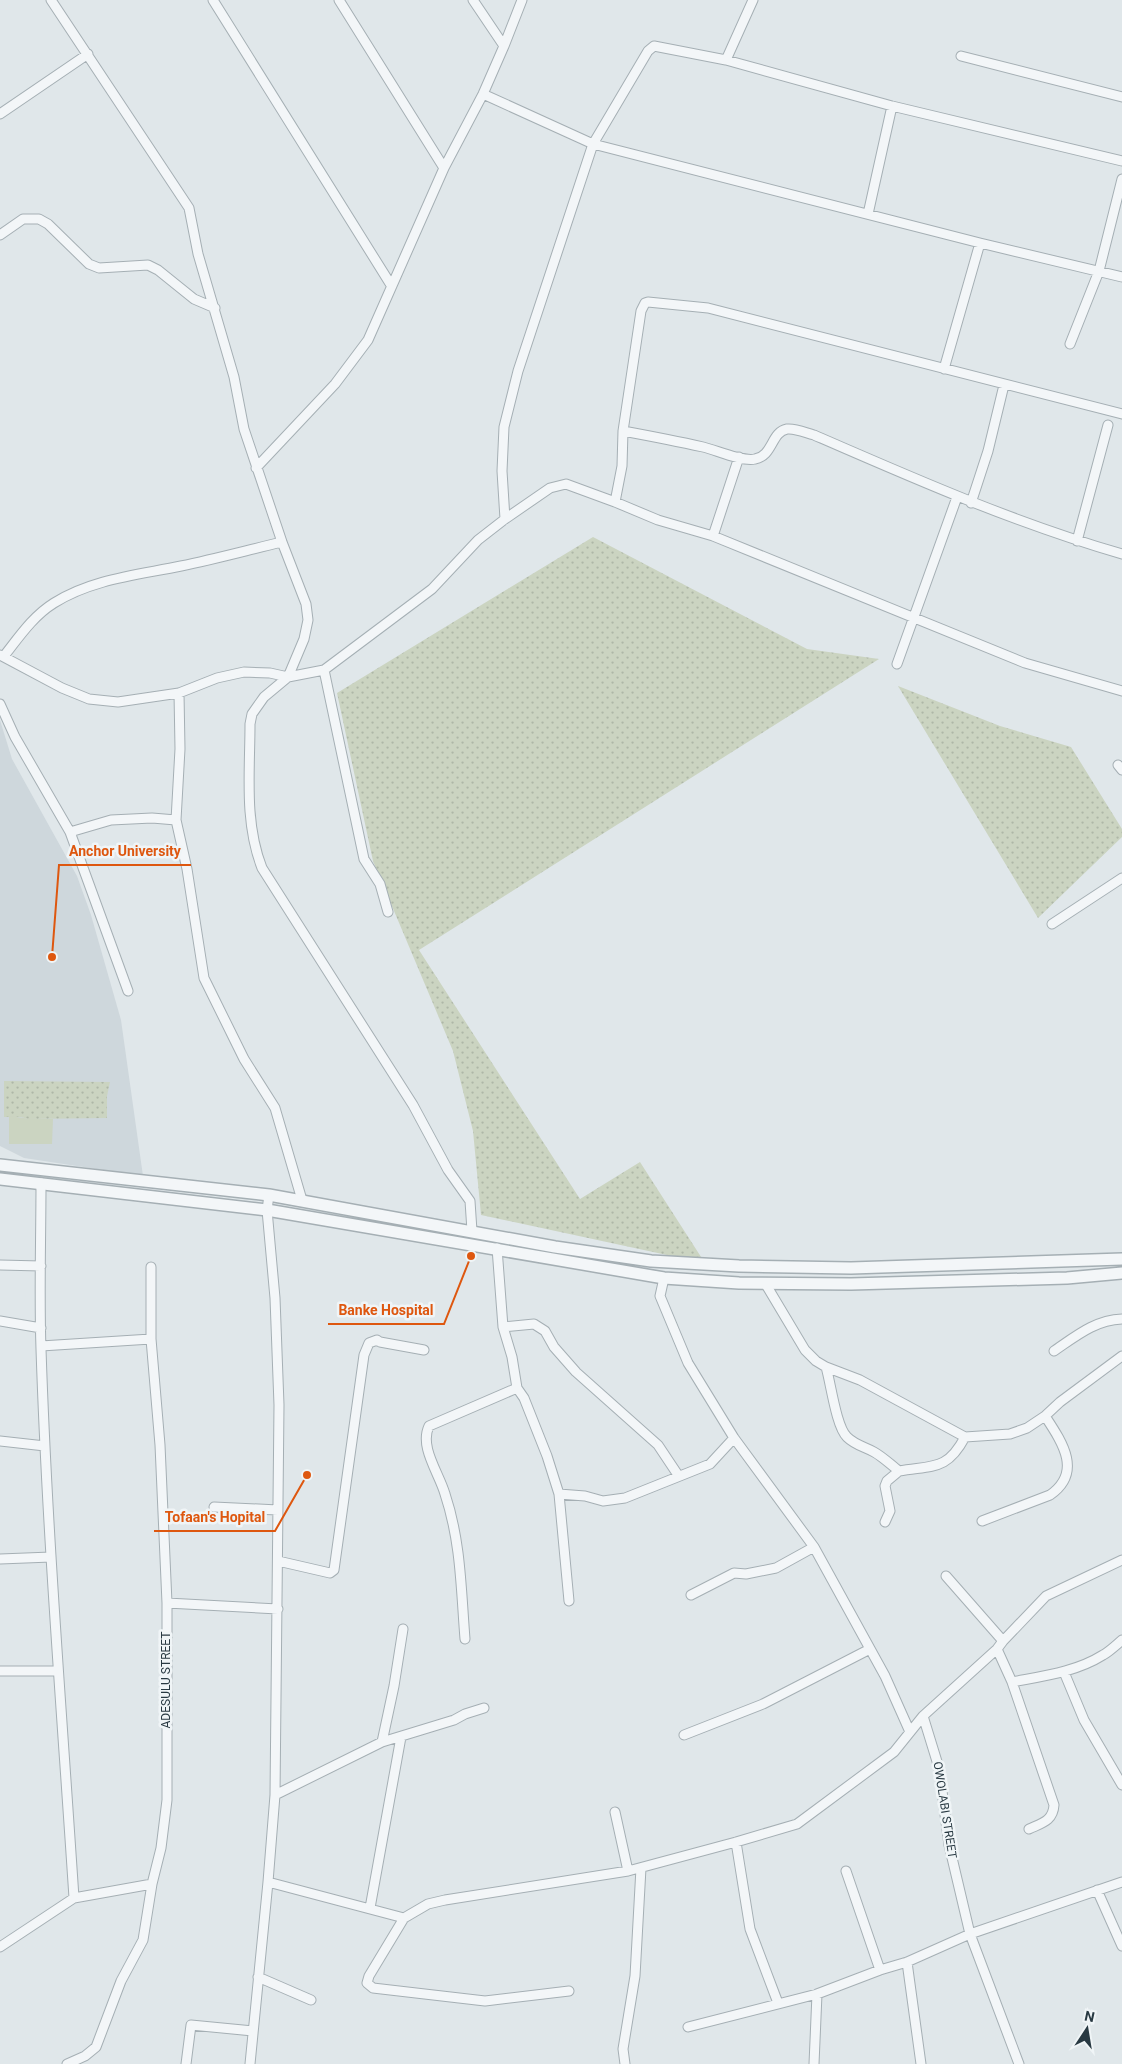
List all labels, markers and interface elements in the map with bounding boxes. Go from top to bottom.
callout: Anchor University [59,836,191,865]
text: Anchor University [69,843,182,859]
callout: Banke Hospital [328,1295,444,1324]
text: Banke Hospital [338,1302,434,1318]
callout: Tofaan's Hopital [154,1502,275,1531]
text: Tofaan's Hopital [165,1509,265,1525]
street label: ADESULU STREET [159,1632,173,1728]
street label: OWOLABI STREET [930,1761,960,1859]
north arrow [1062,2004,1112,2054]
text: N [1083,2007,1096,2025]

